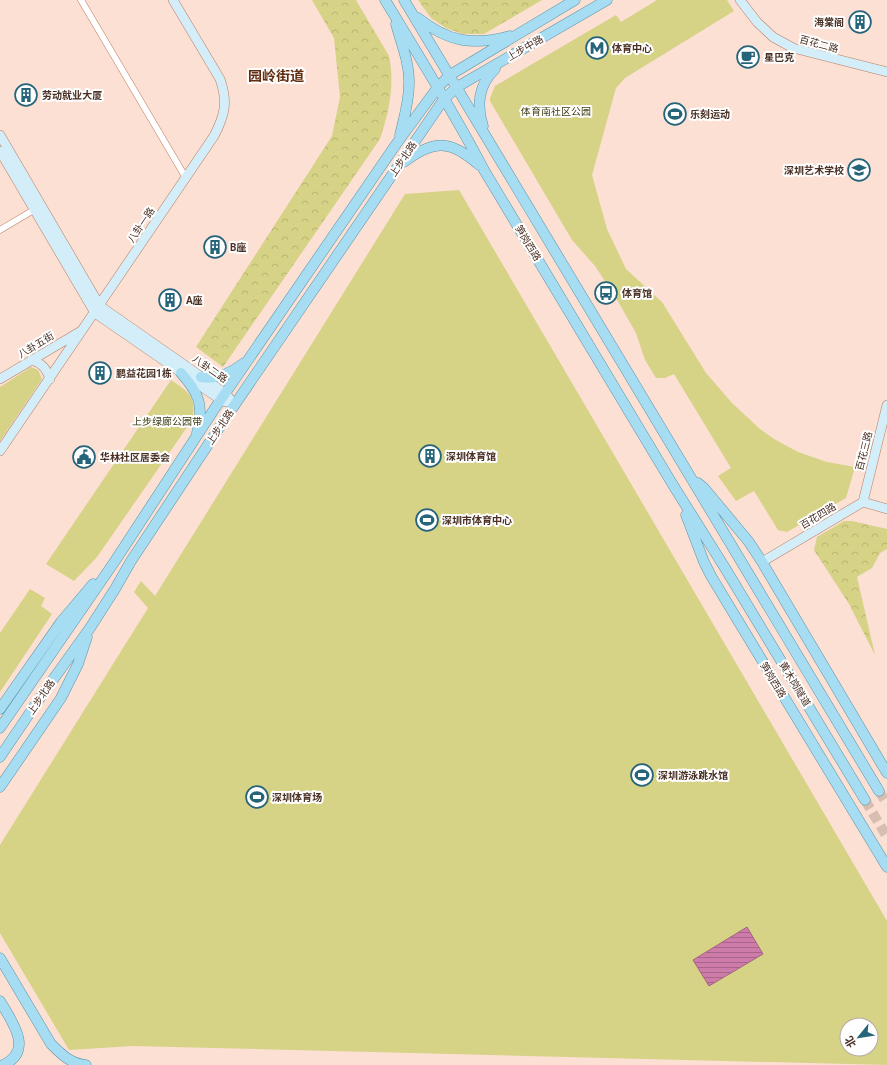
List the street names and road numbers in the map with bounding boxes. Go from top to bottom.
street label: 上步中路 [505,33,545,63]
street label: 百花二路 [798,34,840,54]
street label: 上步北路 [387,139,419,179]
street label: 八卦一路 [125,205,157,245]
street label: 笋岗西路 [513,223,543,263]
street label: 八卦五街 [16,330,56,360]
street label: 八卦二路 [190,353,230,385]
street label: 上步北路 [204,407,236,447]
street label: 百花三路 [854,430,874,472]
street label: 百花四路 [798,501,838,531]
street label: 笋岗西路 [758,660,788,700]
street label: 黄木岗隧道 [777,660,813,708]
street label: 上步北路 [25,677,57,717]

